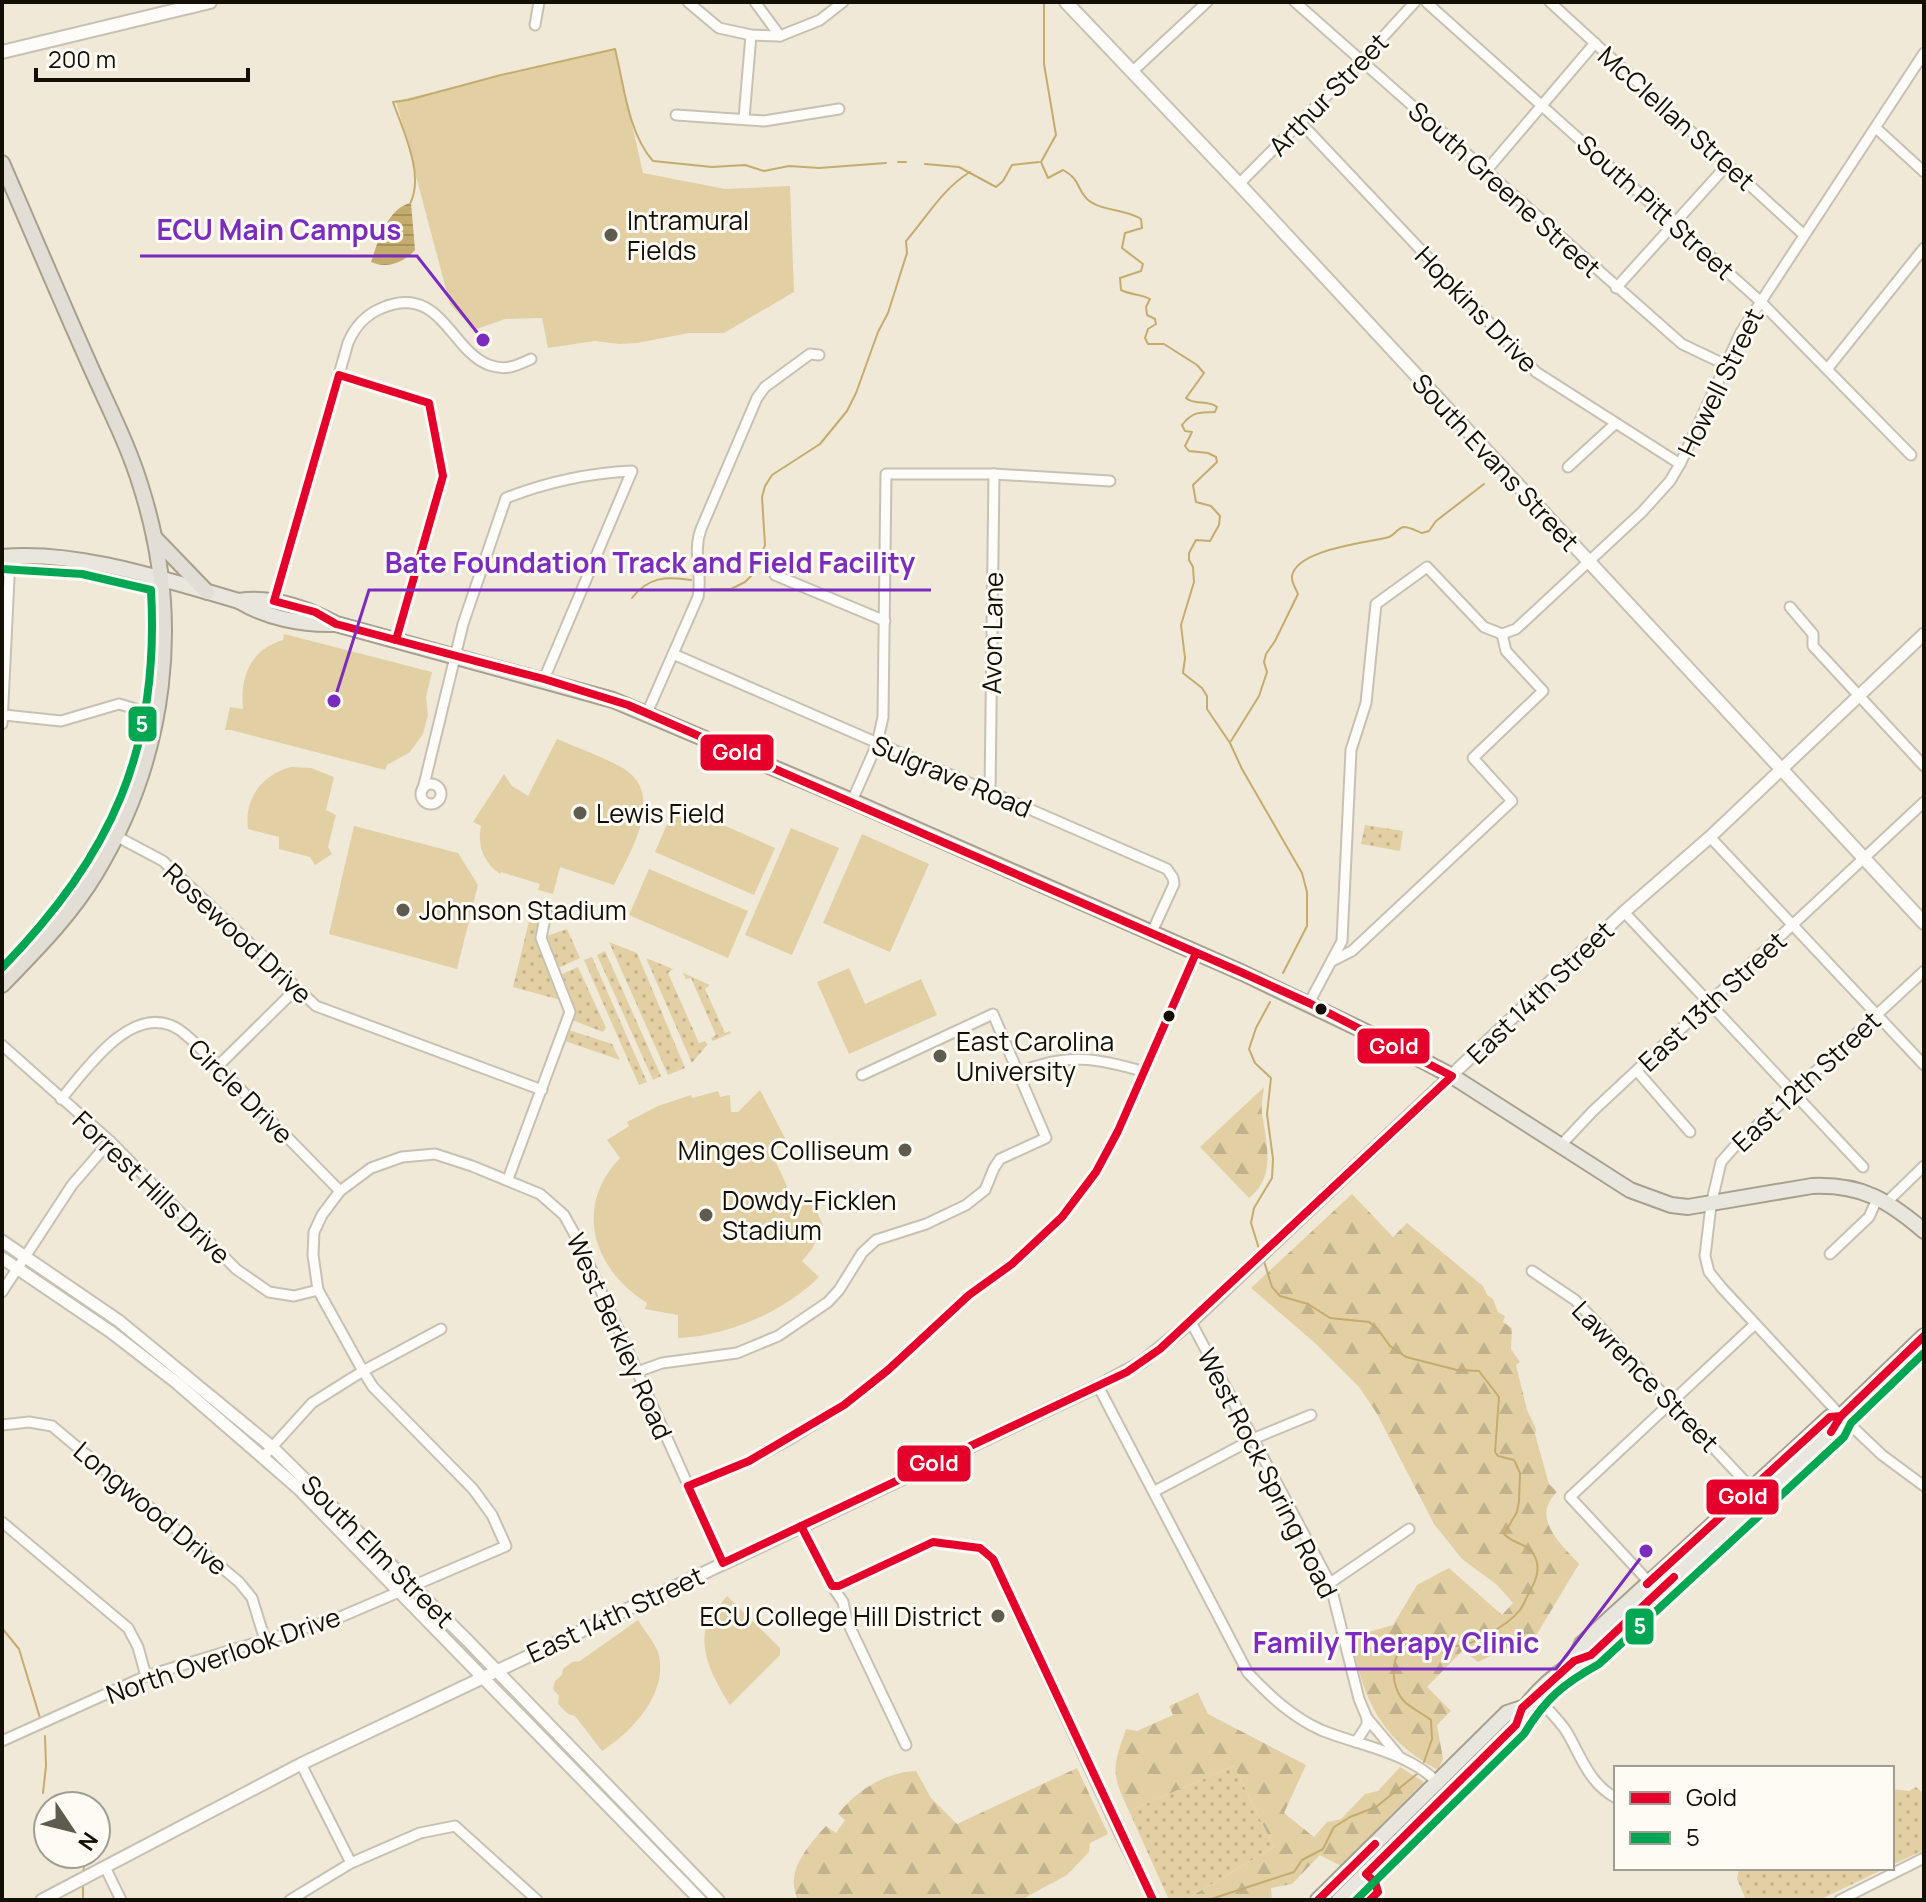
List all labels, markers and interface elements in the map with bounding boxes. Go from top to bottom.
street label: Arthur Street [1260,25,1396,163]
scale bar [36,32,248,82]
street label: McClellan Street [1591,38,1763,198]
text: 200 m [48,42,116,75]
street label: South Greene Street [1401,93,1609,285]
street label: South Pitt Street [1569,127,1743,287]
place label: Intramural Fields [627,202,749,268]
callout: ECU Main Campus [140,204,417,256]
text: ECU Main Campus [156,210,402,248]
marker: Intramural Fields [602,226,620,244]
street label: Hopkins Drive [1408,238,1546,380]
street label: Howell Street [1669,302,1771,462]
street label: South Evans Street [1404,366,1588,558]
callout: Bate Foundation Track and Field Facility [369,538,931,590]
text: Bate Foundation Track and Field Facility [385,543,915,581]
street label: Avon Lane [973,571,1011,695]
line badge: 5 [127,705,158,743]
text: 5 [136,709,148,739]
street label: Sulgrave Road [867,726,1037,826]
line badge: Gold [699,733,775,772]
text: Gold [712,737,762,767]
place label: Lewis Field [596,795,725,831]
marker: Lewis Field [571,804,589,822]
street label: Rosewood Drive [156,855,320,1011]
place label: Johnson Stadium [419,892,627,928]
marker: Johnson Stadium [394,901,412,919]
street label: East 14th Street [1459,913,1621,1071]
street label: East 13th Street [1630,923,1794,1079]
unlabelled marker [1313,1001,1329,1017]
street label: East 12th Street [1724,1003,1888,1159]
unlabelled marker [1161,1008,1177,1024]
place label: East Carolina University [956,1023,1114,1089]
line badge: Gold [1356,1027,1431,1065]
street label: Circle Drive [181,1031,301,1151]
text: Gold [1369,1031,1419,1061]
marker: East Carolina University [931,1047,949,1065]
street label: Forrest Hills Drive [65,1102,239,1272]
place label: Minges Colliseum [678,1132,889,1168]
marker: Minges Colliseum [896,1141,914,1159]
place label: Dowdy-Ficklen Stadium [722,1182,897,1248]
marker: Dowdy-Ficklen Stadium [697,1206,715,1224]
street label: West Berkley Road [558,1227,682,1445]
street label: Lawrence Street [1565,1293,1727,1459]
street label: West Rock Spring Road [1189,1342,1347,1604]
street label: Longwood Drive [66,1433,236,1583]
line badge: Gold [896,1444,972,1483]
text: Gold [909,1448,959,1478]
street label: South Elm Street [294,1467,462,1635]
line badge: Gold [1705,1478,1780,1516]
text: Gold [1718,1481,1768,1511]
street label: East 14th Street [521,1557,709,1671]
street label: North Overlook Drive [101,1598,345,1712]
place label: ECU College Hill District [700,1598,982,1634]
marker: ECU College Hill District [989,1607,1007,1625]
line badge: 5 [1624,1607,1655,1646]
text: 5 [1634,1611,1646,1641]
callout: Family Therapy Clinic [1237,1617,1556,1669]
text: Family Therapy Clinic [1253,1623,1539,1661]
legend [1614,1766,1894,1870]
text: Gold [1686,1780,1737,1813]
north arrow [32,1790,112,1870]
text: 5 [1686,1820,1700,1853]
text: N [72,1826,105,1857]

